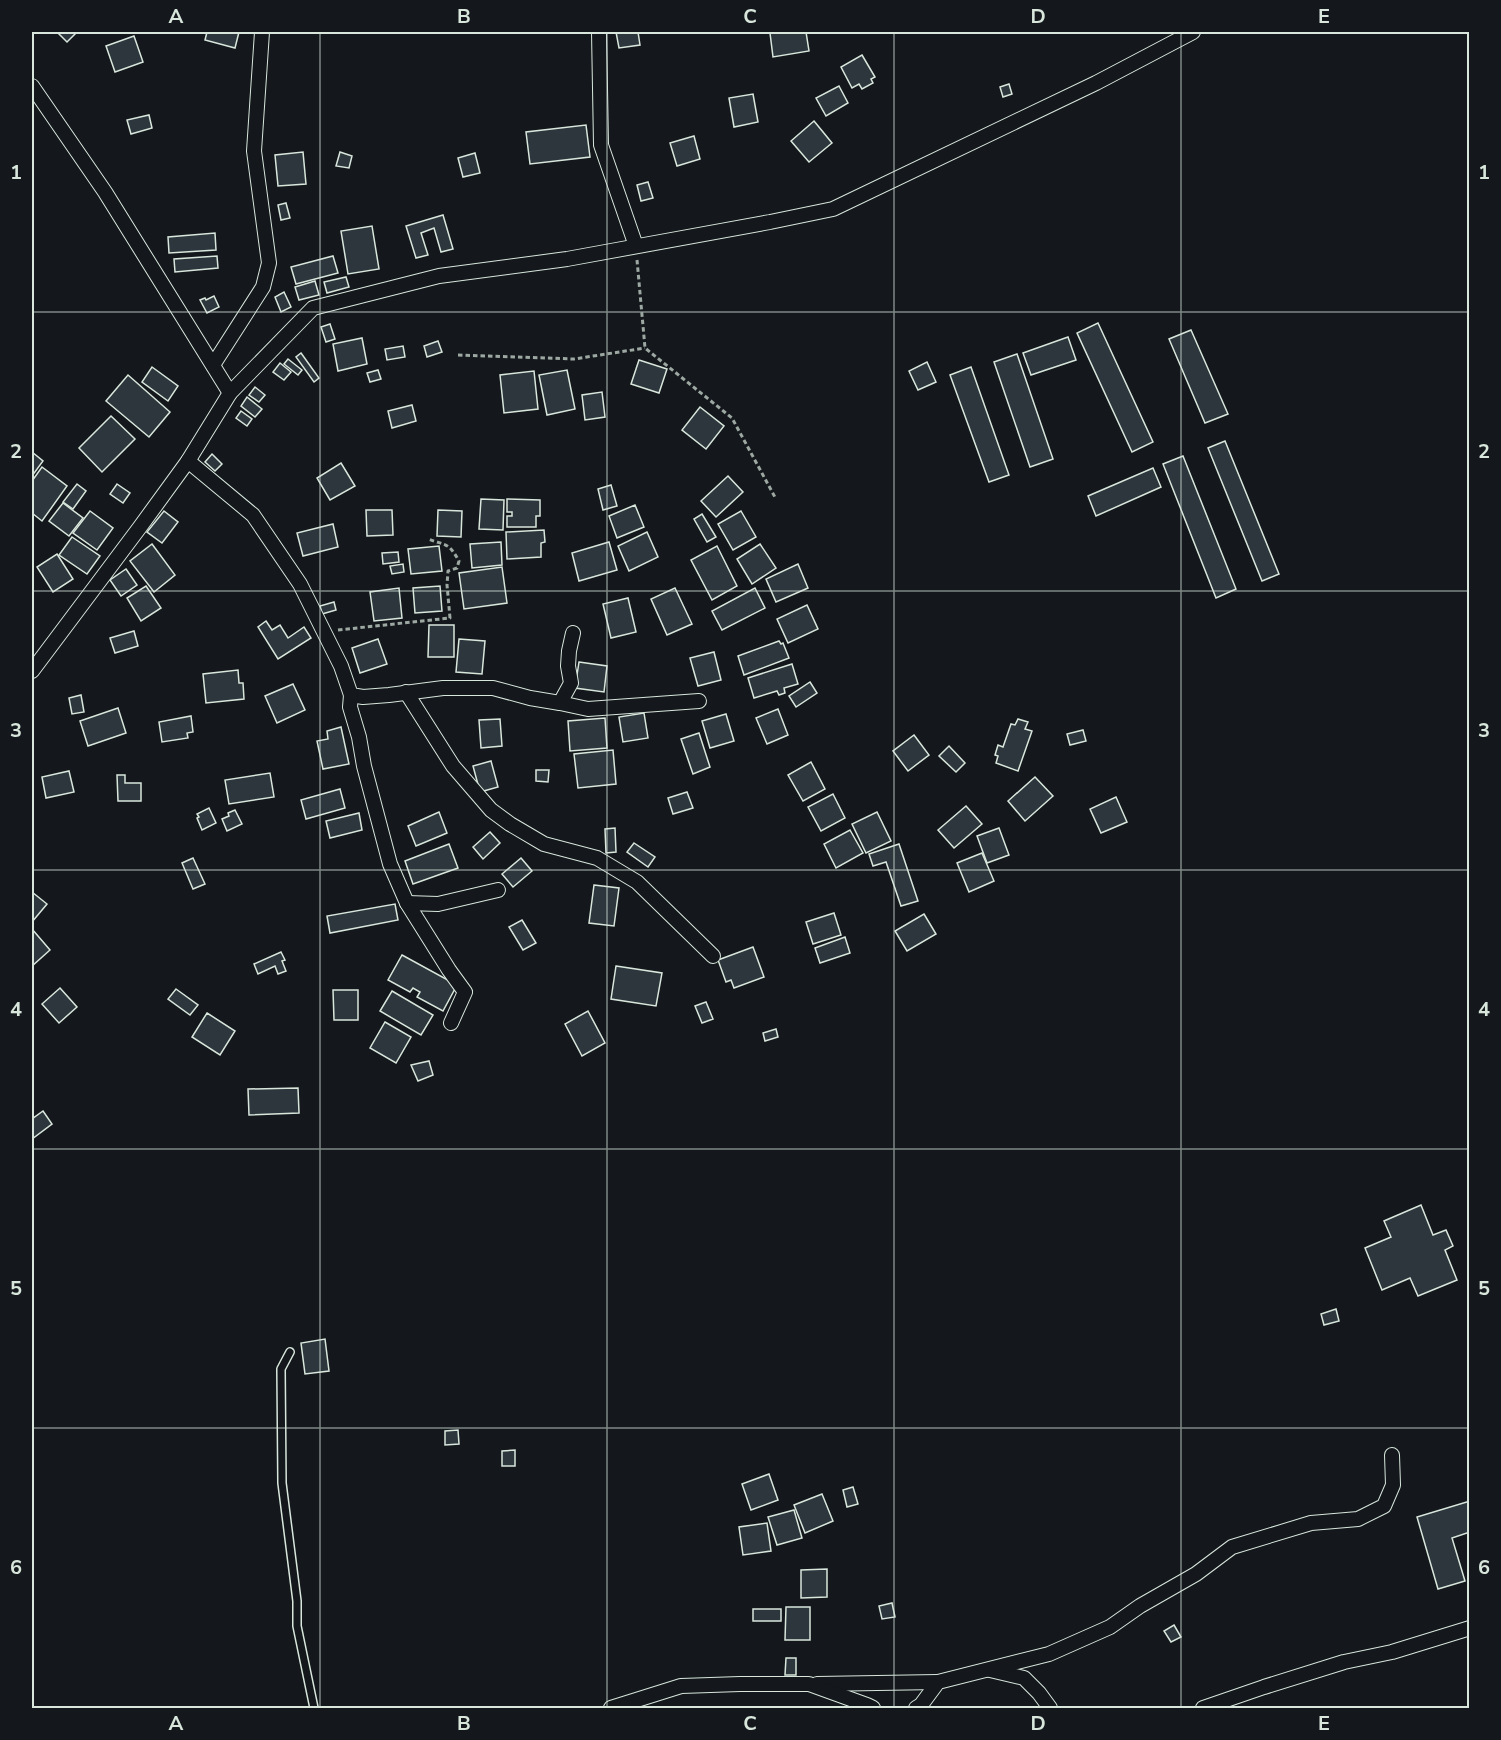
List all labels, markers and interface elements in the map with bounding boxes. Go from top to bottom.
text: A [169,3,184,30]
text: B [457,3,471,30]
text: C [743,3,757,30]
text: D [1030,3,1046,30]
text: E [1318,3,1330,30]
text: 1 [10,159,22,186]
text: 1 [1478,159,1490,186]
text: 2 [10,438,22,465]
text: 2 [1478,438,1490,465]
text: 3 [10,717,22,744]
text: 3 [1478,717,1490,744]
text: 4 [10,996,22,1023]
text: 4 [1478,996,1490,1023]
text: 5 [10,1275,22,1302]
text: 5 [1478,1275,1490,1302]
text: 6 [10,1554,22,1581]
text: 6 [1478,1554,1490,1581]
text: A [169,1710,184,1737]
text: B [457,1710,471,1737]
text: C [743,1710,757,1737]
text: D [1030,1710,1046,1737]
text: E [1318,1710,1330,1737]

